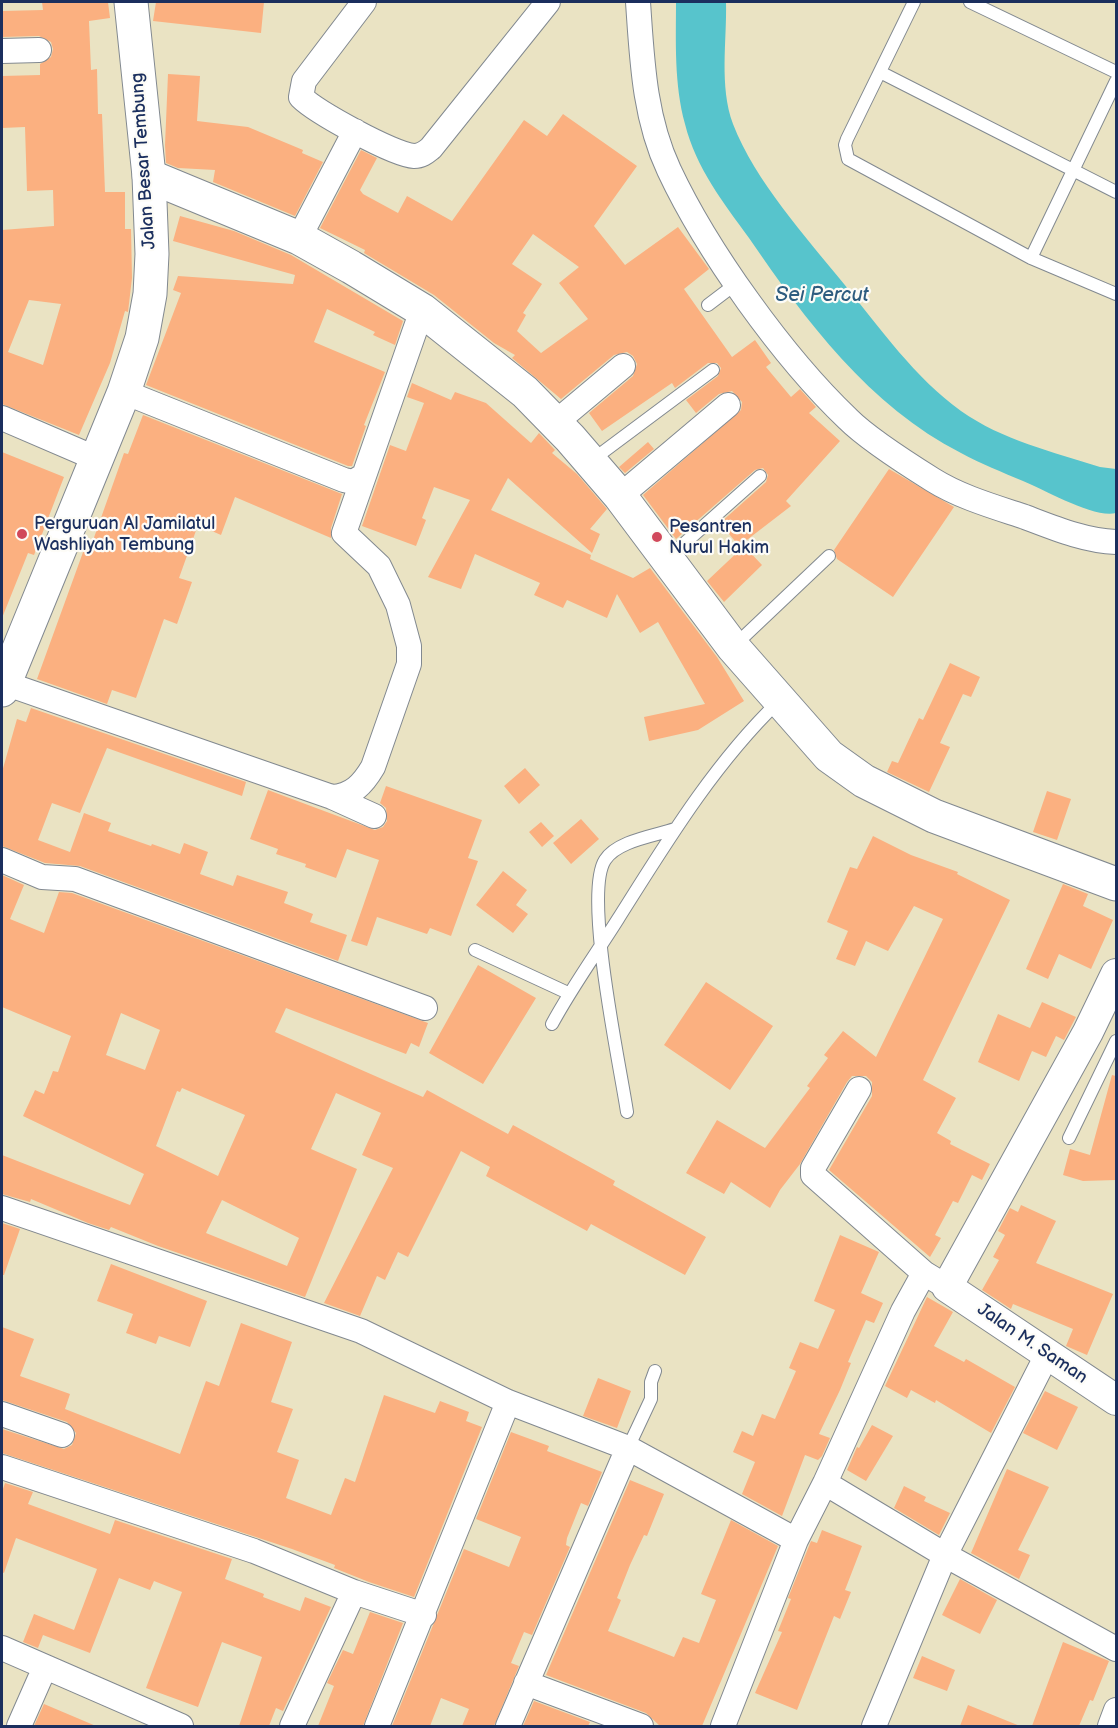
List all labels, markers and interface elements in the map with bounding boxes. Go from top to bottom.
street label: Jalan Besar Tembung [127,72,161,250]
water label: Sei Percut [775,284,869,308]
place label: Perguruan Al Jamilatul Washliyah Tembung [34,513,215,556]
place label: Pesantren Nurul Hakim [669,516,769,558]
marker: Perguruan Al Jamilatul Washliyah Tembung [15,527,29,541]
marker: Pesantren Nurul Hakim [650,530,664,544]
street label: Jalan M. Saman [973,1299,1091,1389]

